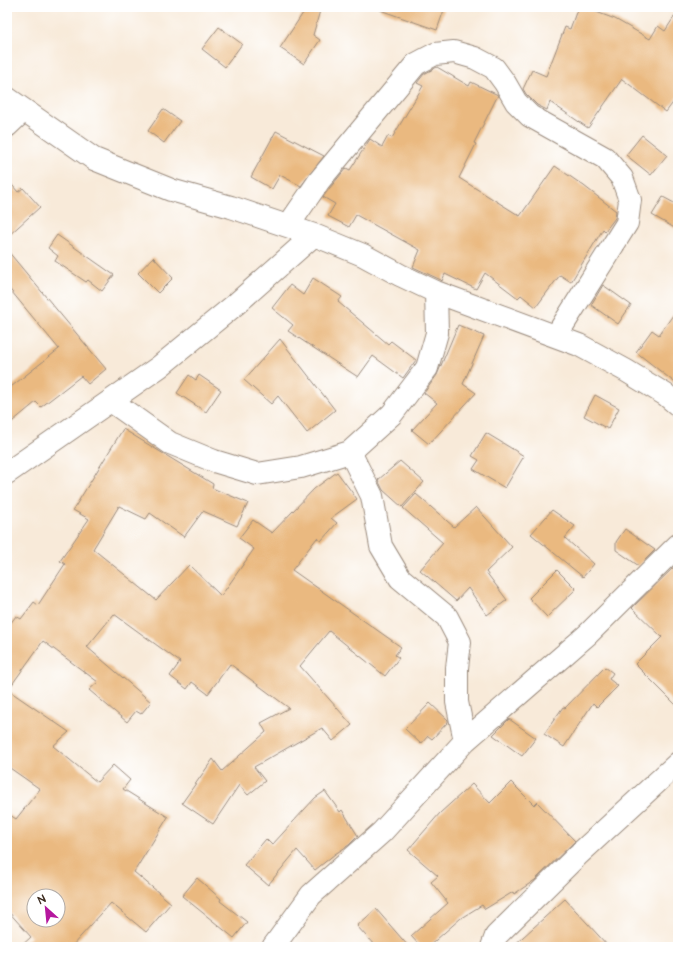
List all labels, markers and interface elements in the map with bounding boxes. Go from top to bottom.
north arrow [26,888,66,928]
text: N [35,891,48,908]

